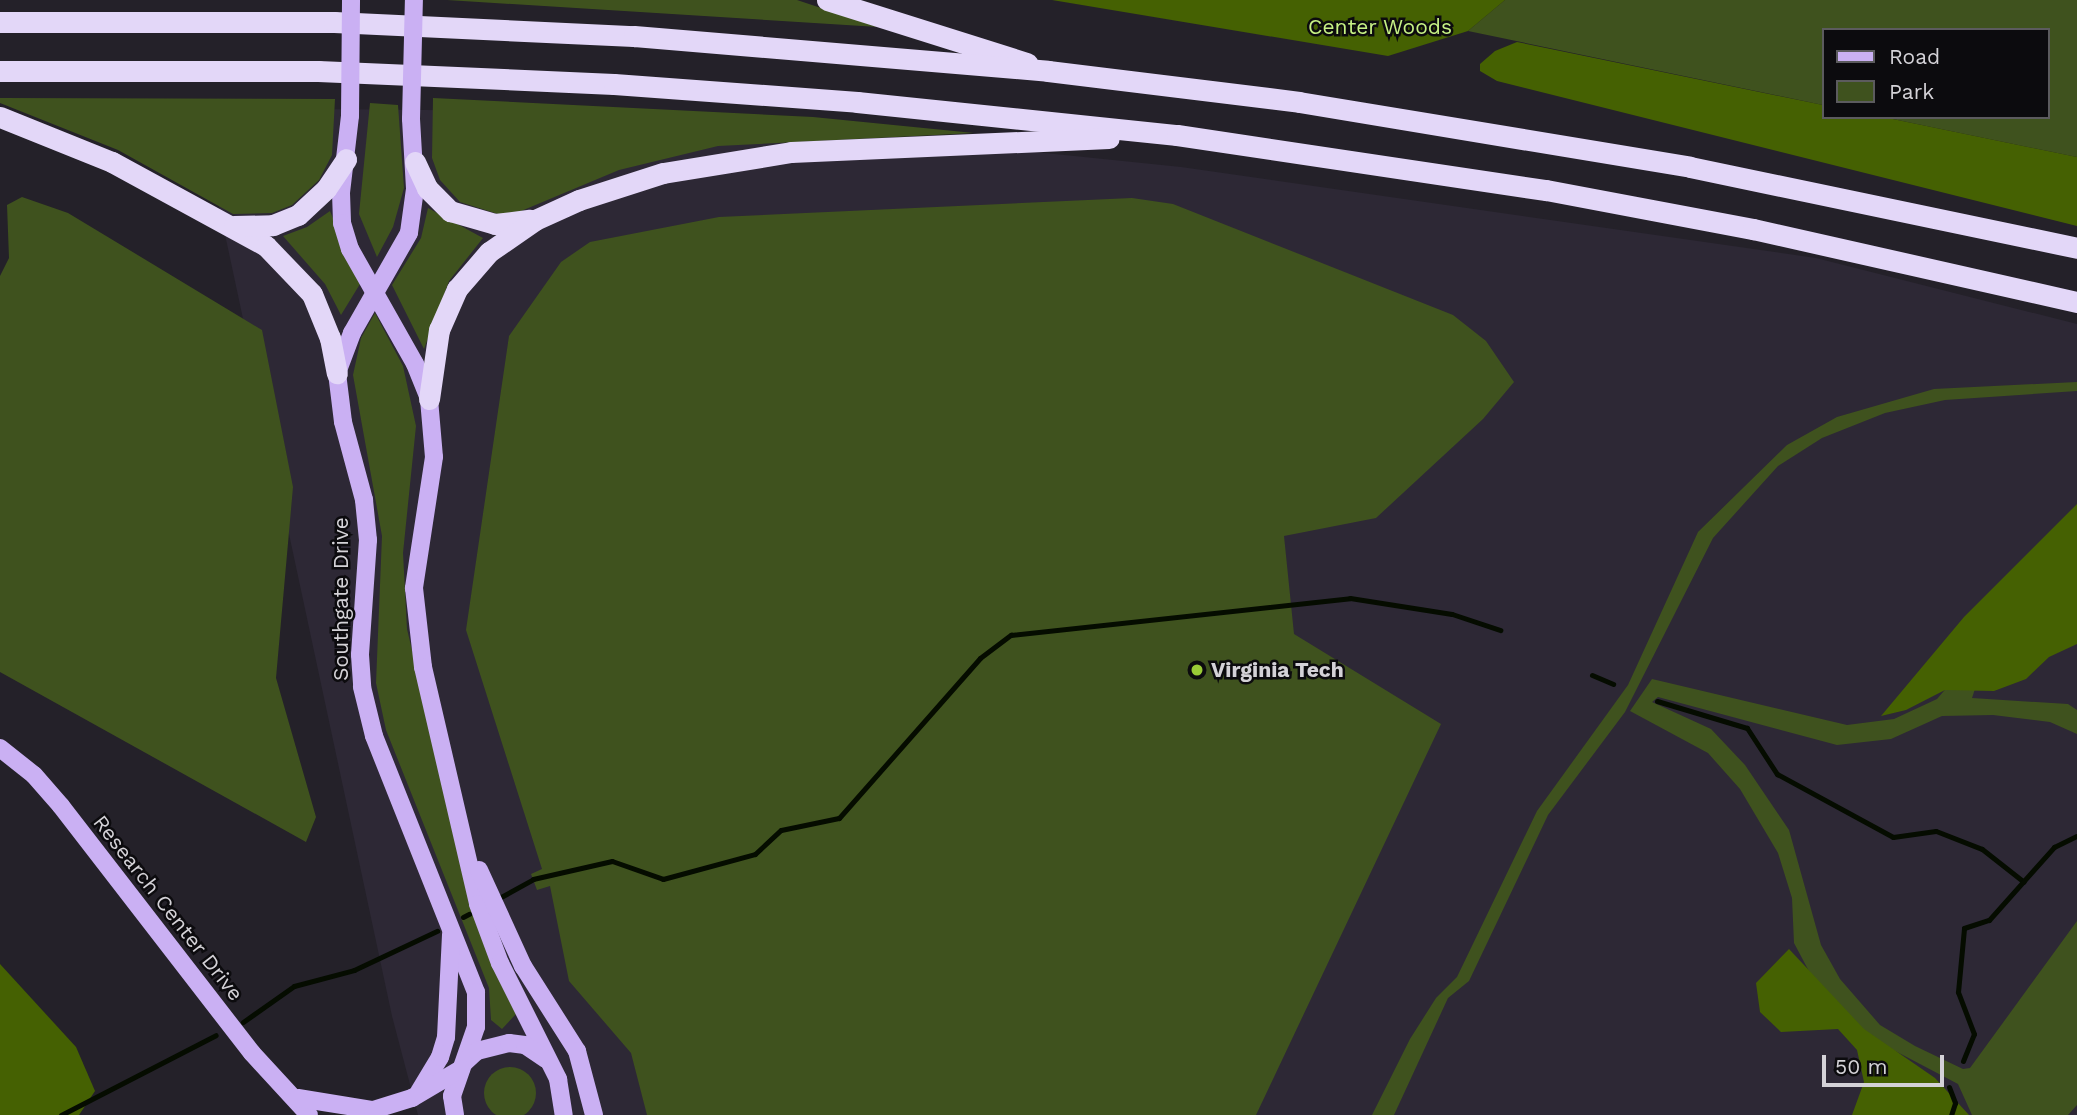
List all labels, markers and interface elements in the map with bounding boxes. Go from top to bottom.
park label: Center Woods [1308,14,1452,40]
legend [1822,28,2049,119]
text: Road [1889,44,1940,69]
text: Park [1889,79,1934,104]
street label: Southgate Drive [328,517,354,681]
place label: Virginia Tech [1211,657,1344,683]
marker: Virginia Tech [1189,662,1205,678]
street label: Research Center Drive [88,810,248,1006]
scale bar [1825,1042,1948,1086]
text: 50 m [1835,1054,1887,1079]

